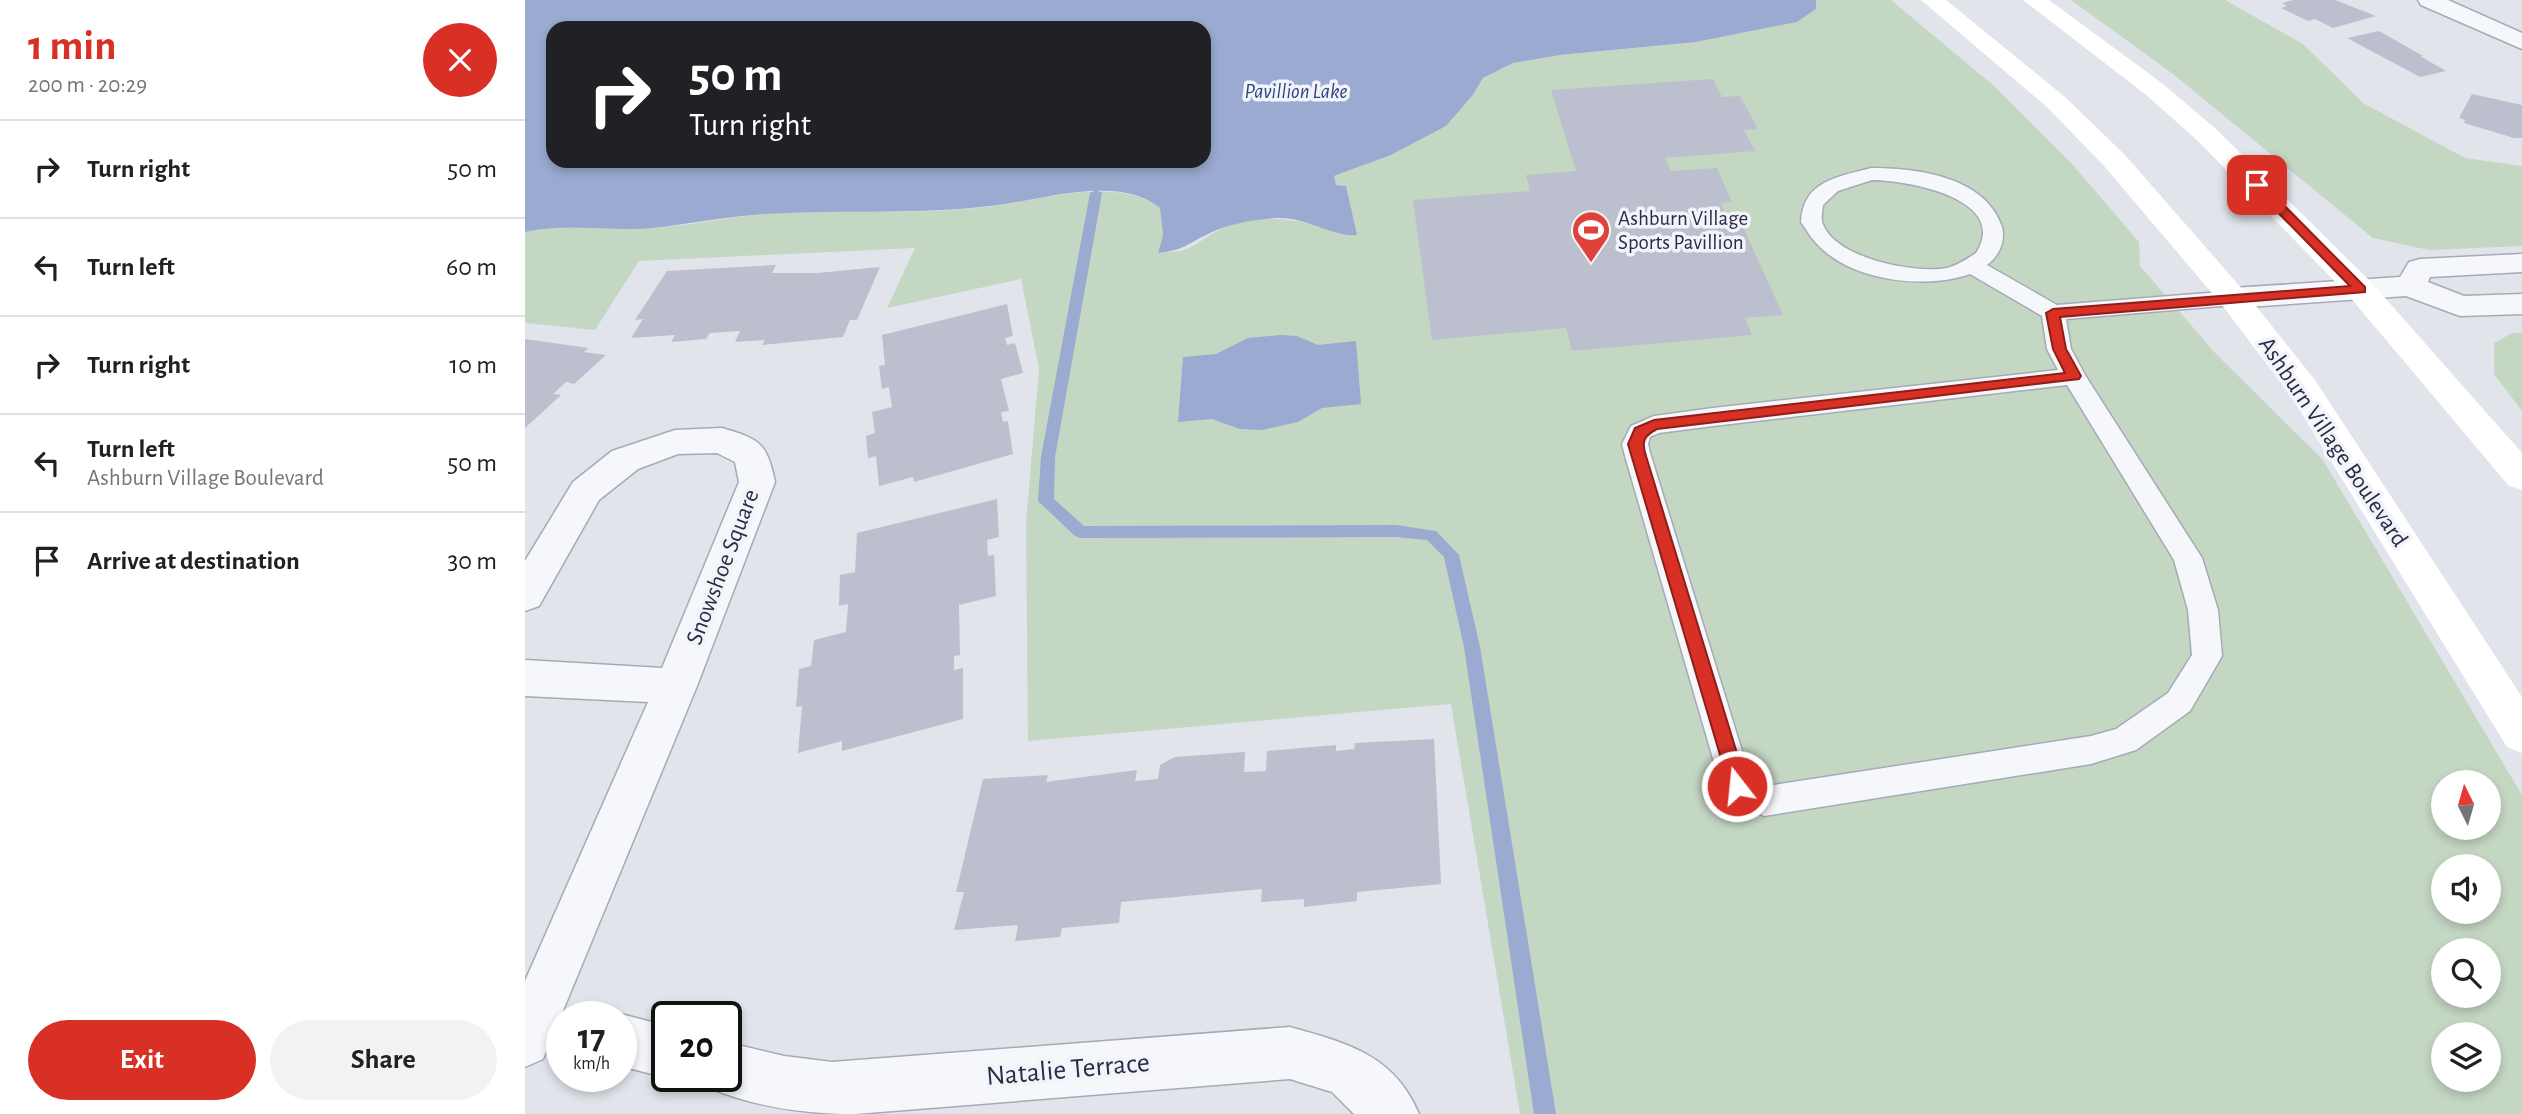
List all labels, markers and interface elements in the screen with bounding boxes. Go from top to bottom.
button: close [423,23,497,97]
text: 1 min [28,25,117,67]
icon: right [574,49,665,140]
text: 50 m [689,51,783,100]
text: 200 m · 20:29 [28,74,147,97]
water label: Pavillion Lake [1245,81,1347,102]
text: Turn right [689,109,811,141]
icon: right [28,150,66,188]
pin [2227,155,2287,215]
text: Turn right [87,156,190,182]
text: 50 m [447,156,497,182]
icon: arrive [2238,166,2276,204]
place label: Ashburn Village Sports Pavillion [1618,208,1748,253]
sports icon: Ashburn Village Sports Pavillion [1570,209,1612,264]
icon: left [28,248,66,286]
text: Turn left [87,254,175,280]
text: 60 m [446,254,497,280]
street label: Ashburn Village Boulevard [2254,333,2412,551]
icon: right [28,346,66,384]
text: Turn right [87,352,190,378]
text: 10 m [449,352,497,378]
text: Turn left [87,436,175,462]
icon: left [28,444,66,482]
text: 50 m [447,450,497,476]
text: Ashburn Village Boulevard [87,467,324,490]
street label: Snowshoe Square [682,486,764,648]
icon: arrive [28,542,66,580]
text: Arrive at destination [87,548,300,574]
text: 30 m [447,548,497,574]
position arrow [1700,749,1774,823]
north arrow [2431,770,2501,840]
map controls [2431,770,2501,1092]
button: sound [2431,854,2501,924]
button: search [2431,938,2501,1008]
speed limit sign: 20 [651,1001,742,1092]
button: Exit [28,1020,256,1100]
button: Share [270,1020,497,1100]
text: 17 [578,1020,605,1055]
button: layers [2431,1022,2501,1092]
street label: Natalie Terrace [985,1049,1151,1091]
text: km/h [573,1055,610,1073]

